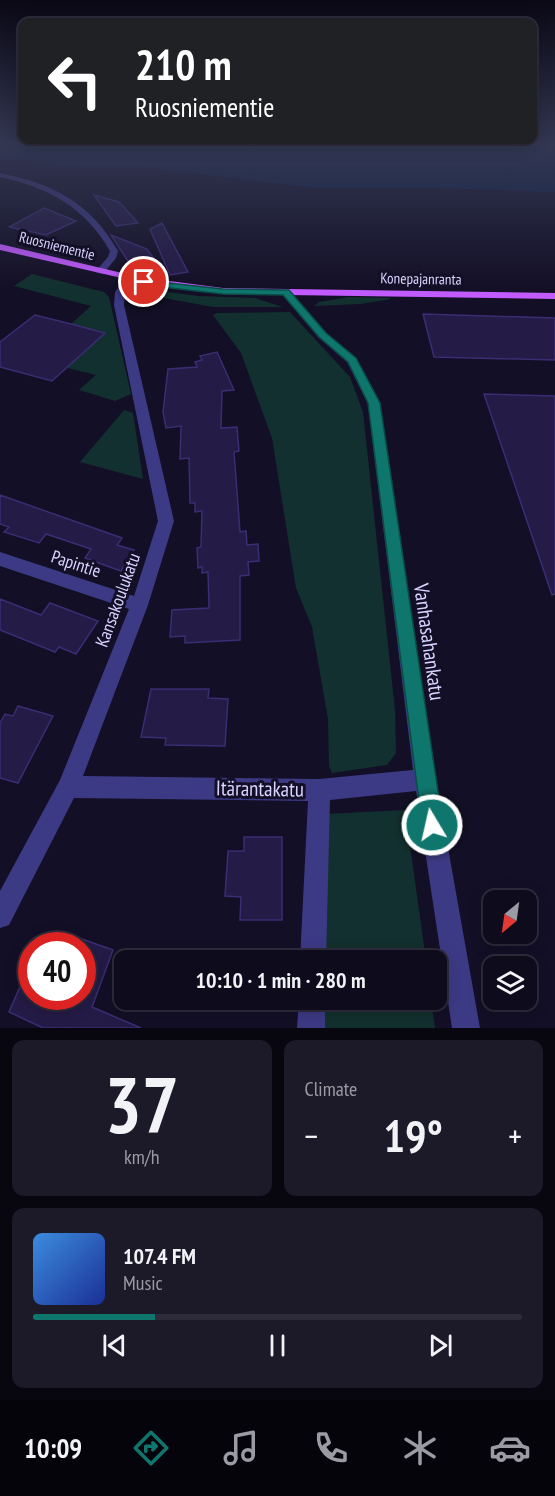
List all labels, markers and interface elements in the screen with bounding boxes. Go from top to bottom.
text: 210 m [135,37,232,92]
icon: left [36,42,114,120]
text: Ruosniementie [135,90,274,124]
street label: Ruosniementie [17,227,97,264]
pin [118,256,169,307]
icon: arrive [127,265,160,298]
street label: Konepajanranta [380,268,462,289]
street label: Papintie [48,545,104,582]
street label: Kansakoulukatu [90,550,145,650]
street label: Vanhasahankatu [408,581,451,702]
street label: Itärantakatu [216,774,304,803]
position arrow [400,793,464,857]
north arrow [483,890,537,944]
map controls [483,890,537,1010]
speed limit sign: 40 [18,932,96,1010]
button: layers [483,956,537,1010]
text: 10:10 · 1 min · 280 m [195,966,366,994]
text: 37 [104,1054,179,1155]
text: Climate [305,1076,357,1102]
text: 19° [384,1106,443,1164]
text: − [305,1114,318,1157]
text: + [508,1114,522,1157]
text: km/h [124,1144,159,1170]
text: 107.4 FM [123,1242,196,1270]
text: Music [123,1270,163,1296]
icon: previous [98,1329,131,1362]
icon: pause [261,1329,294,1362]
icon: next [424,1329,457,1362]
icon: directions [130,1427,172,1469]
icon: music [220,1427,262,1469]
icon: phone [310,1427,352,1469]
icon: climate [399,1427,441,1469]
icon: car [489,1427,531,1469]
text: 10:09 [24,1431,82,1465]

